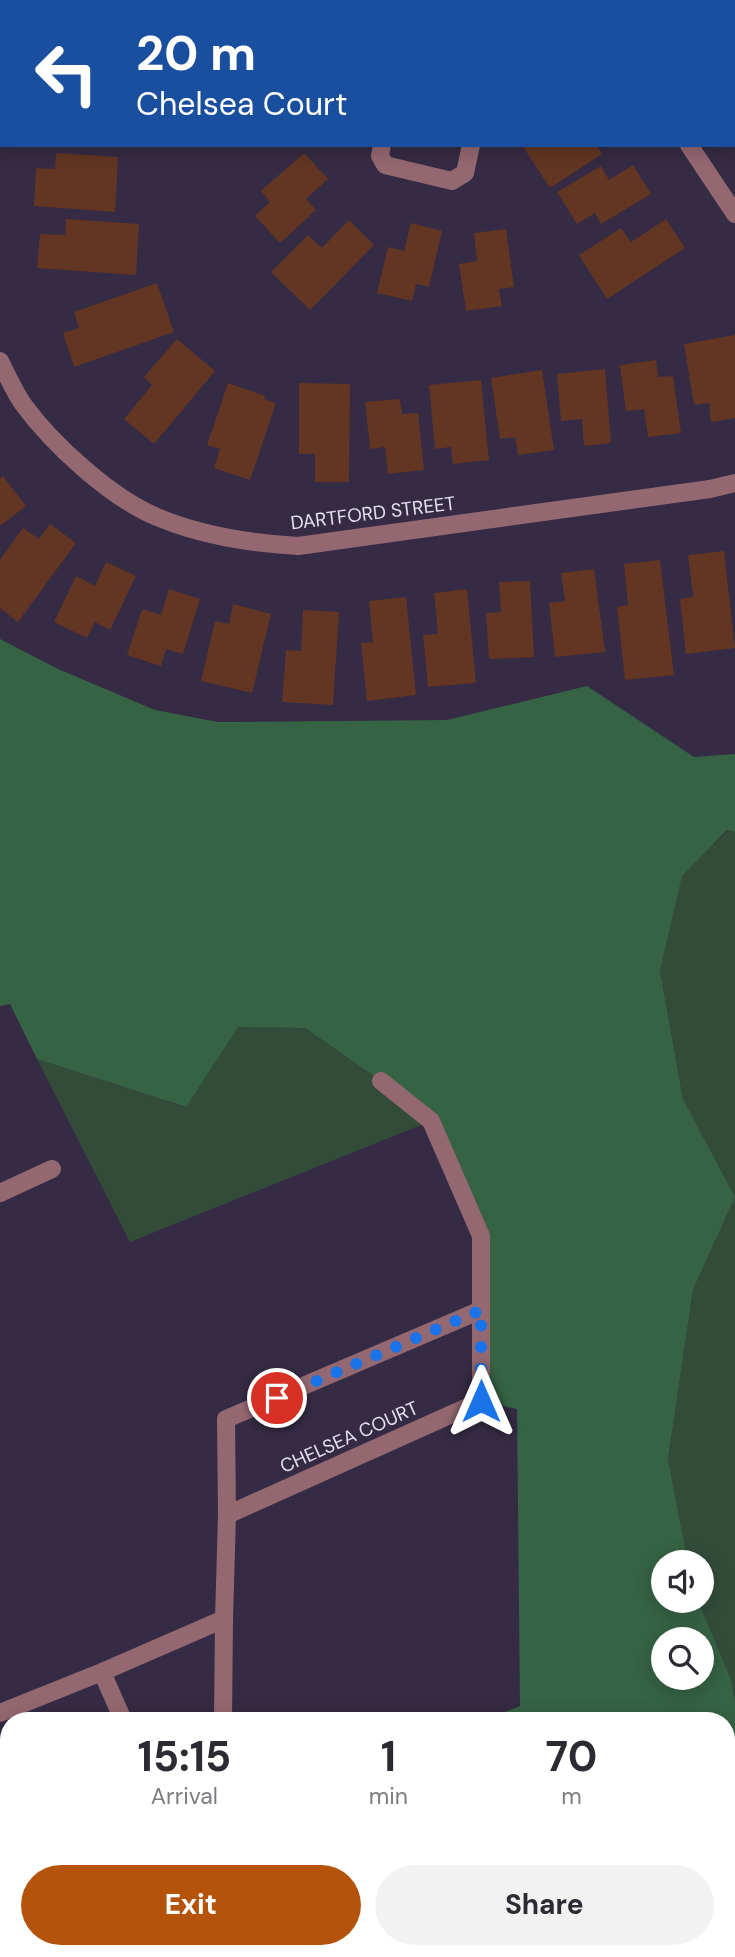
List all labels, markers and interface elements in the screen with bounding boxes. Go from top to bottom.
text: 20 m [136,21,256,85]
icon: left [21,28,112,119]
text: Chelsea Court [136,83,347,125]
street label: DARTFORD STREET [289,490,457,536]
position arrow [444,1364,518,1438]
pin [247,1368,307,1428]
icon: arrive [258,1379,296,1417]
street label: CHELSEA COURT [276,1395,422,1479]
map controls [651,1550,714,1690]
button: sound [651,1550,714,1613]
button: search [651,1627,714,1690]
text: 15:15 [138,1729,231,1784]
text: 1 [381,1729,396,1784]
text: 70 [546,1729,597,1784]
text: Arrival [151,1781,218,1811]
text: min [369,1781,408,1811]
text: m [561,1781,582,1811]
button: Exit [21,1865,361,1945]
button: Share [375,1865,714,1945]

